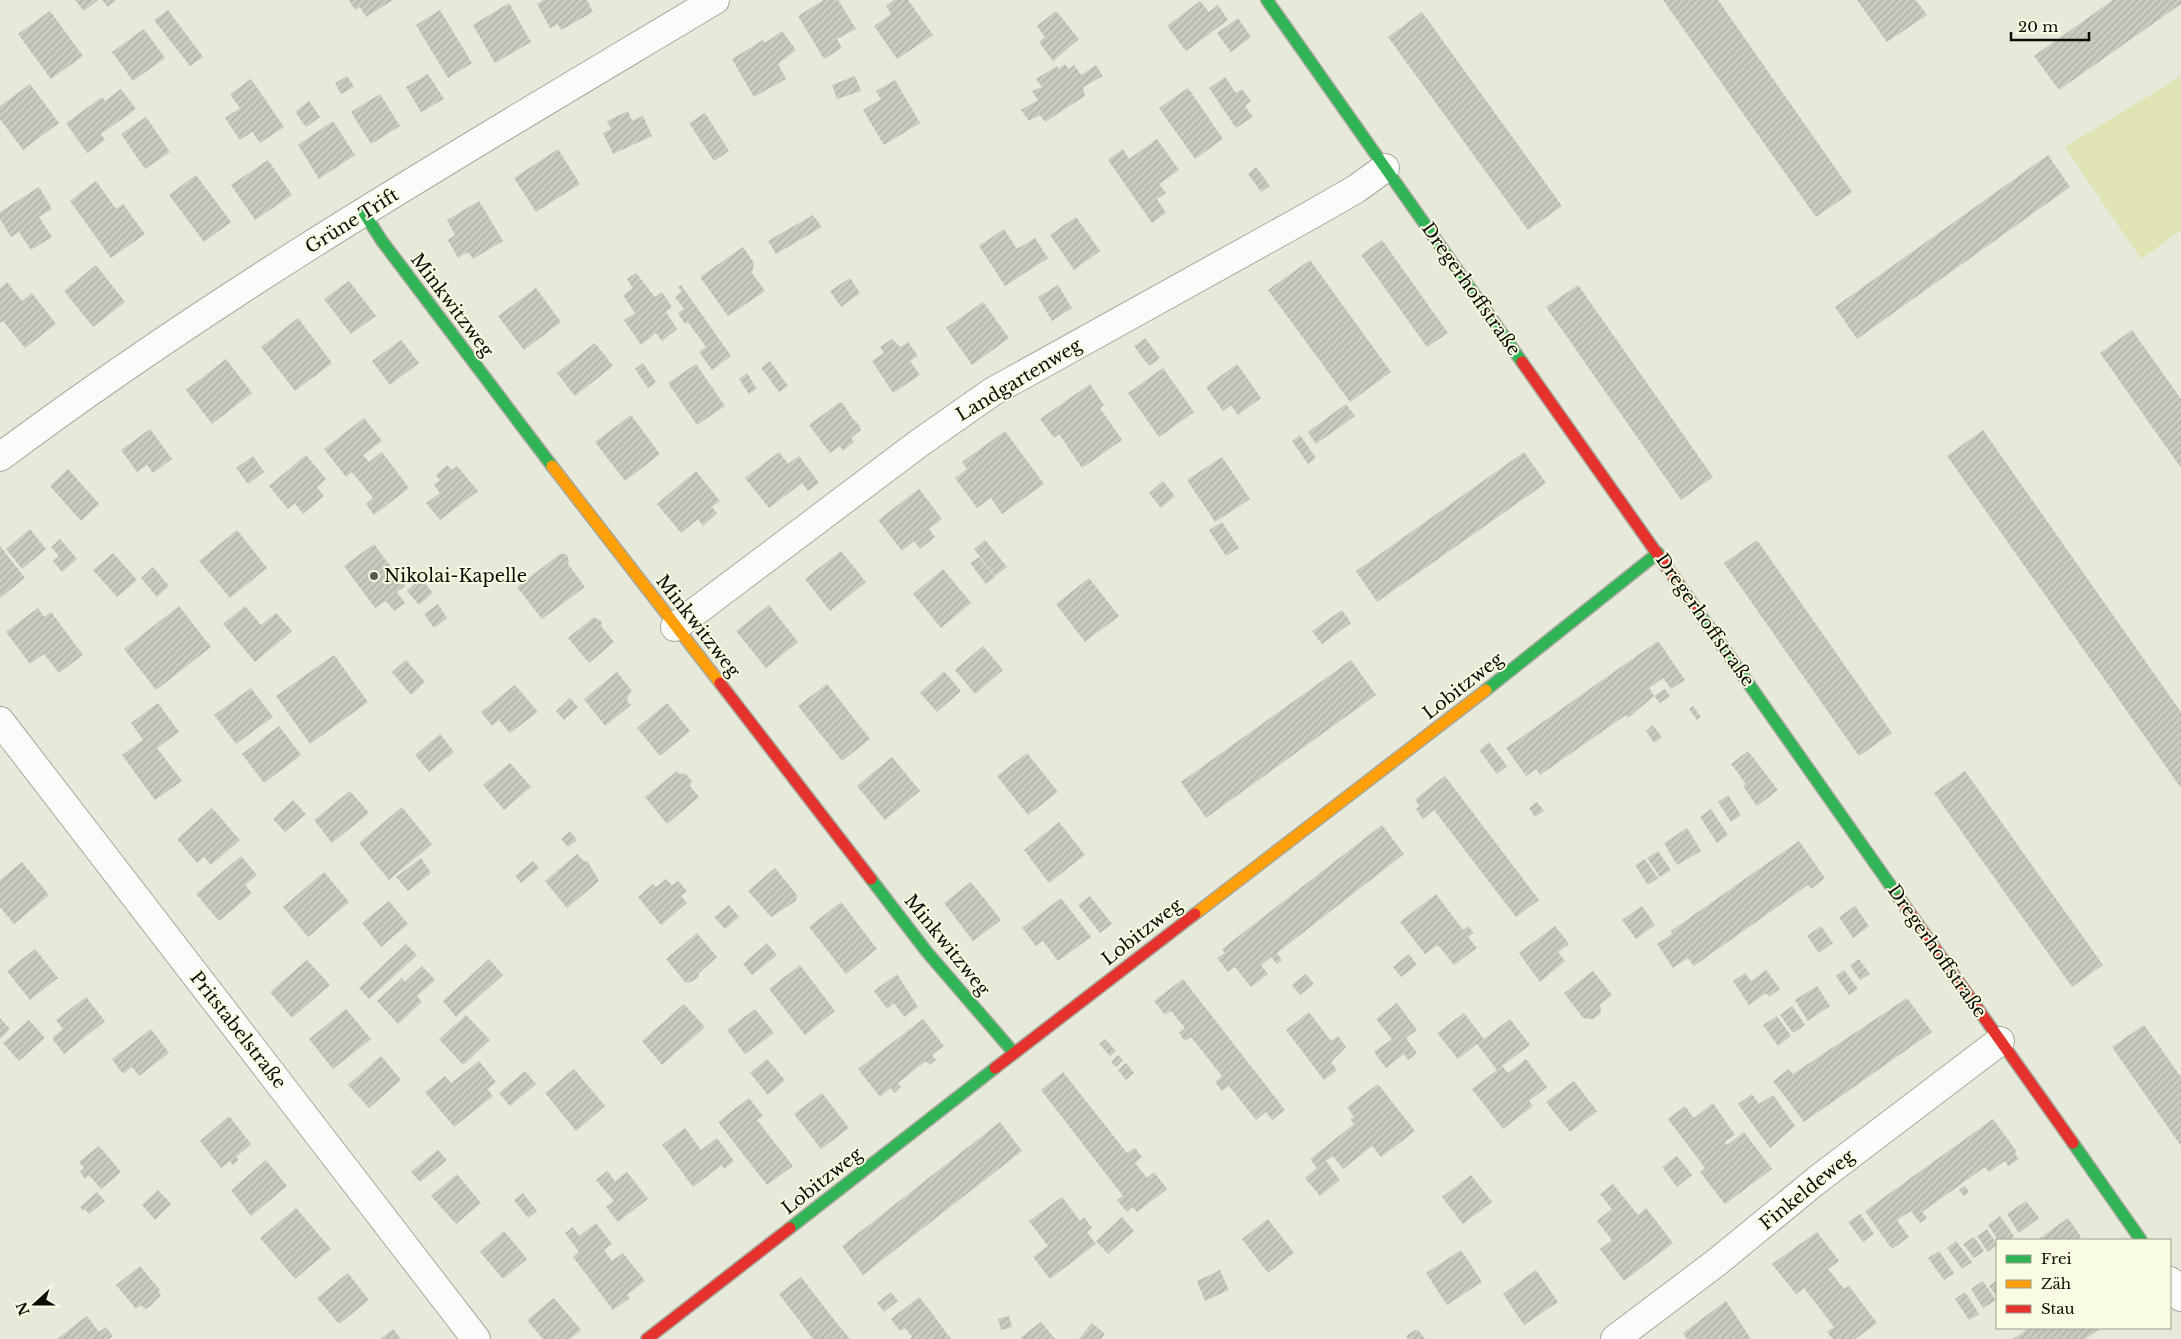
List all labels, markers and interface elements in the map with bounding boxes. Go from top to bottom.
scale bar [2011,10,2088,42]
text: 20 m [2018,17,2058,36]
street label: Grüne Trift [301,184,403,258]
street label: Dregerhoffstraße [1417,218,1525,360]
street label: Minkwitzweg [406,249,498,361]
street label: Landgartenweg [952,334,1086,426]
street label: Dregerhoffstraße [1651,549,1759,691]
place label: Nikolai-Kapelle [384,565,527,587]
marker: Nikolai-Kapelle [368,570,380,582]
street label: Minkwitzweg [651,570,745,682]
street label: Lobitzweg [1419,648,1508,724]
street label: Dregerhoffstraße [1883,880,1991,1022]
street label: Minkwitzweg [900,890,995,1000]
street label: Lobitzweg [1098,894,1187,970]
street label: Pritstabelstraße [185,967,291,1093]
street label: Lobitzweg [778,1143,867,1219]
street label: Finkeldeweg [1755,1145,1859,1235]
legend [1996,1239,2171,1329]
text: Frei [2041,1249,2072,1268]
text: Zäh [2041,1274,2071,1293]
north arrow [10,1279,60,1329]
text: N [12,1299,34,1318]
text: Stau [2041,1299,2075,1318]

